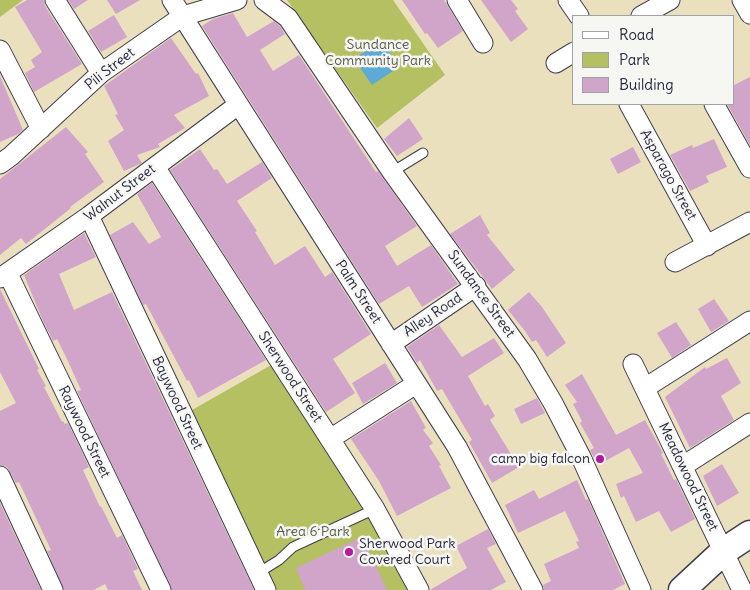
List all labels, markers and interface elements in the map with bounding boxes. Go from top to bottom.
legend [572,15,735,105]
text: Road [619,25,654,44]
park label: Sundance Community Park [325,37,431,70]
street label: Pili Street [82,44,138,94]
text: Park [619,50,650,69]
text: Building [619,75,674,94]
street label: Asparago Street [636,127,700,223]
street label: Walnut Street [81,161,159,225]
street label: Sundance Street [444,247,518,341]
street label: Palm Street [331,257,385,327]
street label: Alley Road [401,289,465,341]
street label: Sherwood Street [254,328,326,426]
street label: Baywood Street [148,354,206,452]
street label: Raywood Street [54,383,114,481]
street label: Meadowood Street [654,420,722,534]
place label: camp big falcon [491,451,590,467]
marker: camp big falcon [594,453,606,465]
park label: Area 6 Park [276,524,350,540]
place label: Sherwood Park Covered Court [359,536,455,568]
marker: Sherwood Park Covered Court [343,546,355,558]

